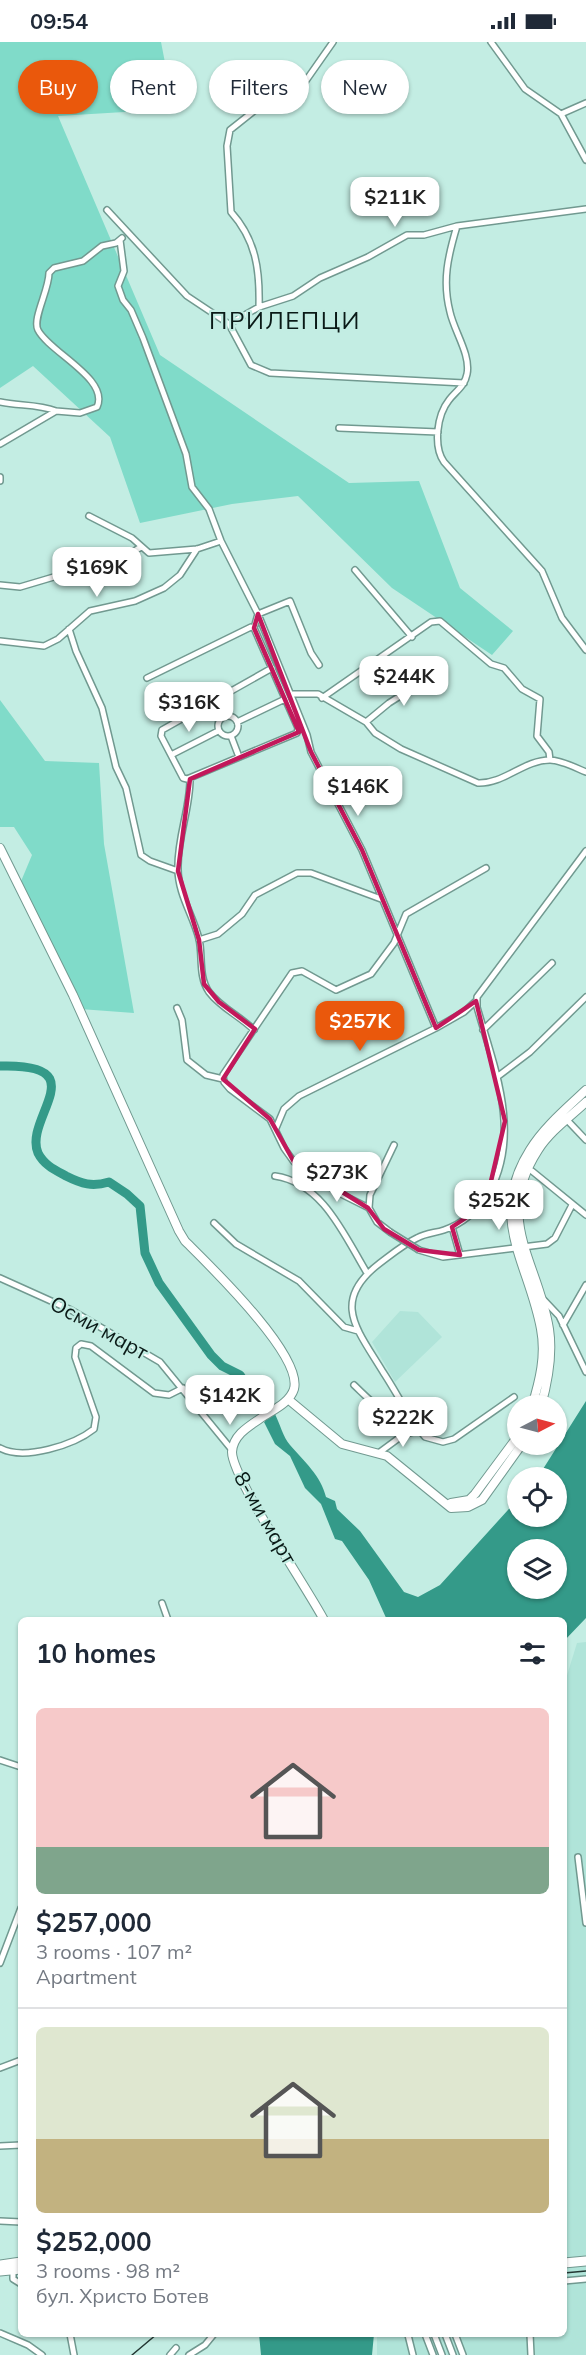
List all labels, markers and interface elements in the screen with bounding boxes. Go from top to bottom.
text: 09:54 [30,7,88,35]
chip: Buy [18,60,98,114]
chip: Rent [110,60,197,114]
chip: Filters [209,60,309,114]
chip: New [321,60,409,114]
pin: $211K [353,177,437,228]
text: $211K [364,184,426,209]
district label: ПРИЛЕПЦИ [209,305,361,335]
pin: $169K [55,547,139,598]
text: $169K [66,554,128,579]
pin: $244K [362,656,446,707]
text: $244K [373,663,435,688]
pin: $316K [147,682,231,733]
text: $316K [158,689,220,714]
pin: $146K [316,766,400,817]
text: $146K [327,773,389,798]
pin: $257K [318,1001,402,1052]
text: $257K [329,1008,391,1033]
pin: $273K [295,1152,379,1203]
text: $273K [306,1159,368,1184]
pin: $252K [457,1180,541,1231]
text: $252K [468,1187,530,1212]
street label: Осми март [46,1290,154,1365]
pin: $142K [188,1375,272,1426]
text: $142K [199,1382,261,1407]
north arrow [507,1395,567,1455]
map controls [507,1395,567,1599]
pin: $222K [361,1397,445,1448]
text: $222K [372,1404,434,1429]
street label: 8-ми март [229,1466,303,1569]
button: locate [507,1467,567,1527]
button: layers [507,1539,567,1599]
text: 10 homes [36,1637,156,1670]
icon: filters [516,1637,549,1670]
icon: home [239,1747,347,1855]
text: $257,000 [36,1906,152,1939]
text: 3 rooms · 107 m² [36,1939,192,1964]
text: Apartment [36,1964,137,1989]
icon: home [239,2066,347,2174]
text: $252,000 [36,2225,152,2258]
text: 3 rooms · 98 m² [36,2258,180,2283]
text: бул. Христо Ботев [36,2283,209,2308]

